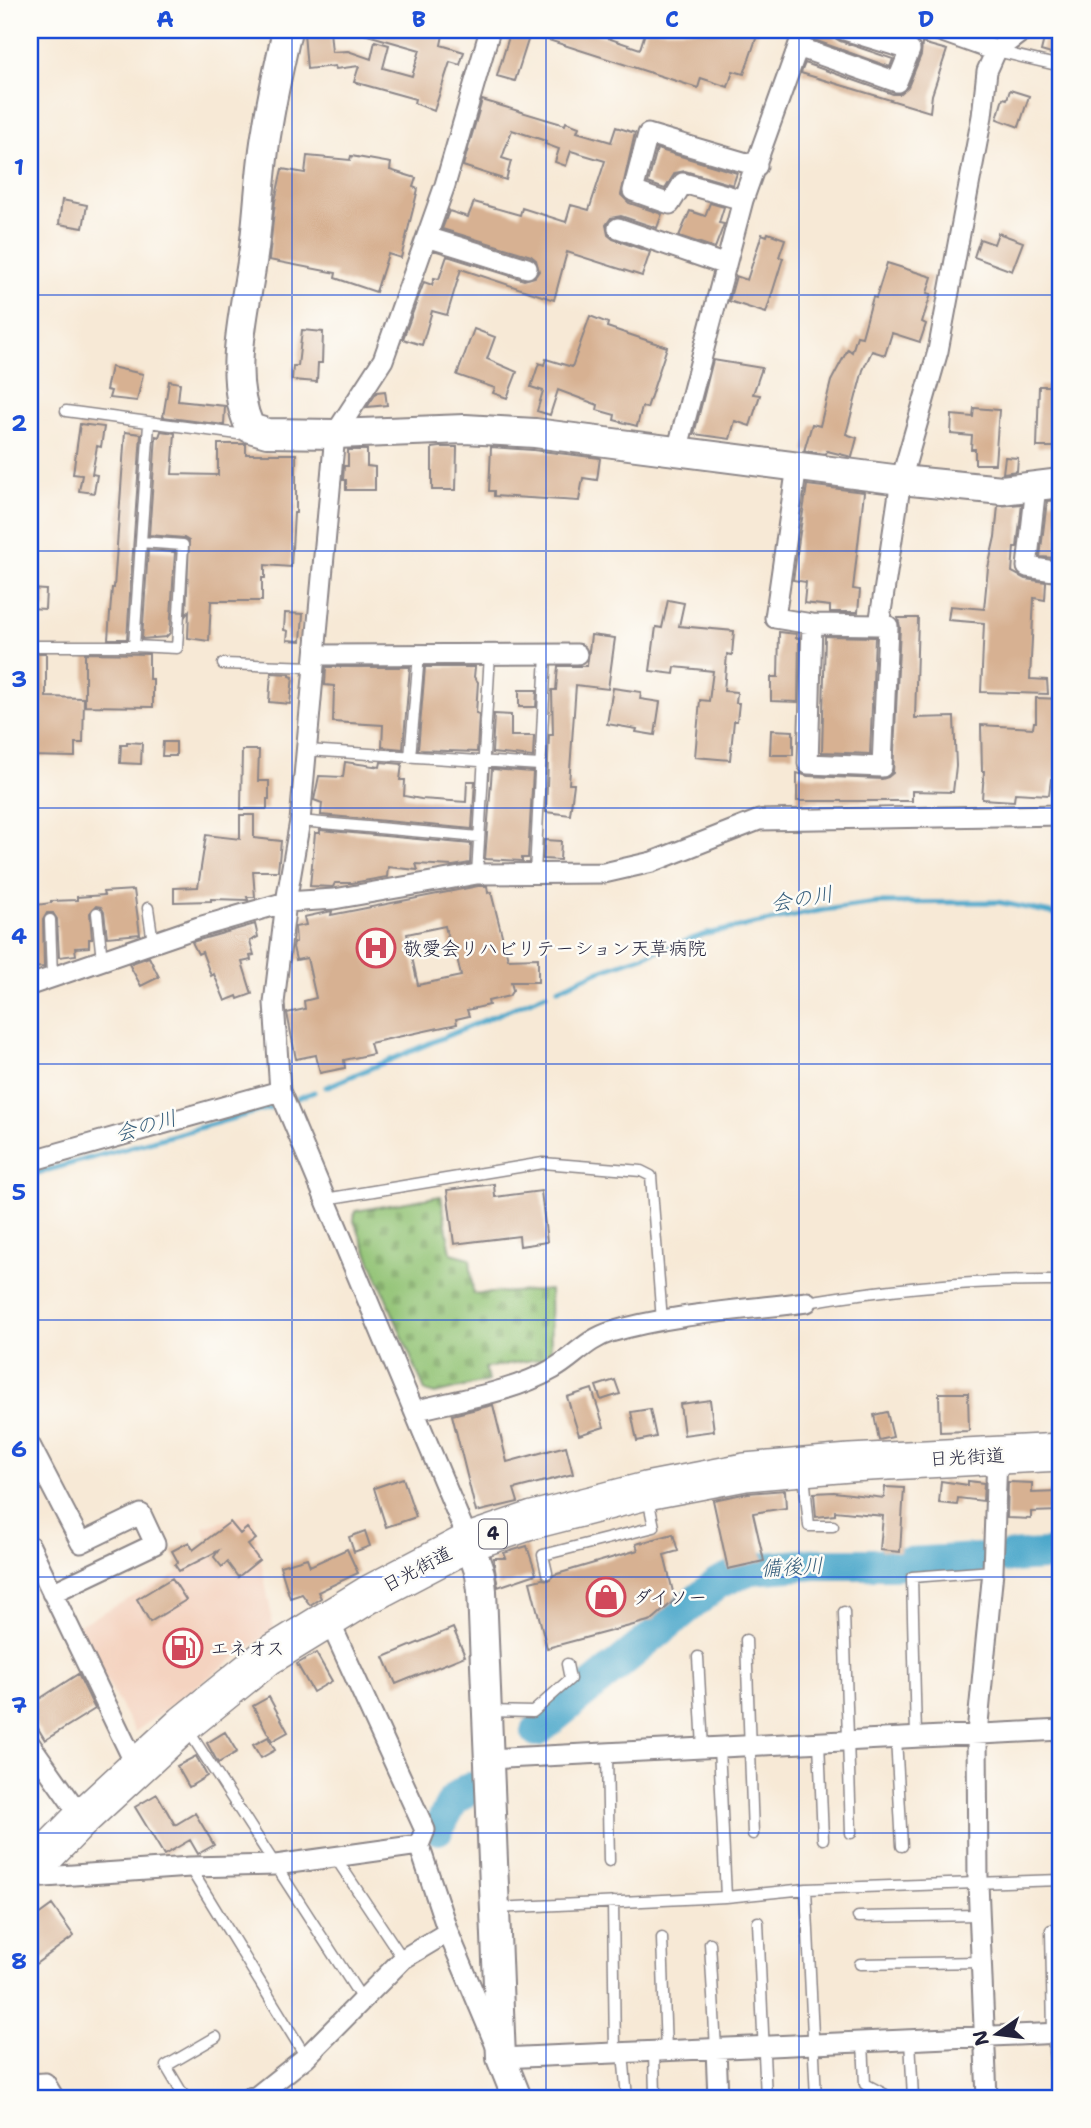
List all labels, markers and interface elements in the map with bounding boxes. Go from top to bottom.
text: A [156,4,174,34]
text: B [412,4,426,34]
text: C [665,4,679,34]
text: D [918,4,934,34]
text: 1 [14,152,24,182]
text: 2 [11,408,27,438]
text: 3 [11,664,27,694]
water label: 会の川 [769,880,835,918]
text: 4 [11,921,27,951]
hospital icon: 敬愛会リハビリテーション天草病院 [355,927,397,969]
place label: 敬愛会リハビリテーション天草病院 [403,936,707,961]
water label: 会の川 [112,1104,180,1148]
text: 5 [12,1177,26,1207]
text: 6 [11,1434,27,1464]
street label: 日光街道 [928,1443,1006,1471]
road number: 4 [479,1520,507,1548]
street label: 日光街道 [378,1540,456,1598]
water label: 備後川 [760,1551,824,1583]
shop icon: ダイソー [585,1576,627,1618]
place label: ダイソー [633,1585,707,1610]
fuel station icon: エネオス [162,1627,204,1669]
place label: エネオス [210,1636,285,1661]
text: 7 [11,1690,27,1720]
text: 8 [11,1946,27,1976]
north arrow [962,1998,1032,2068]
text: N [967,2028,995,2048]

